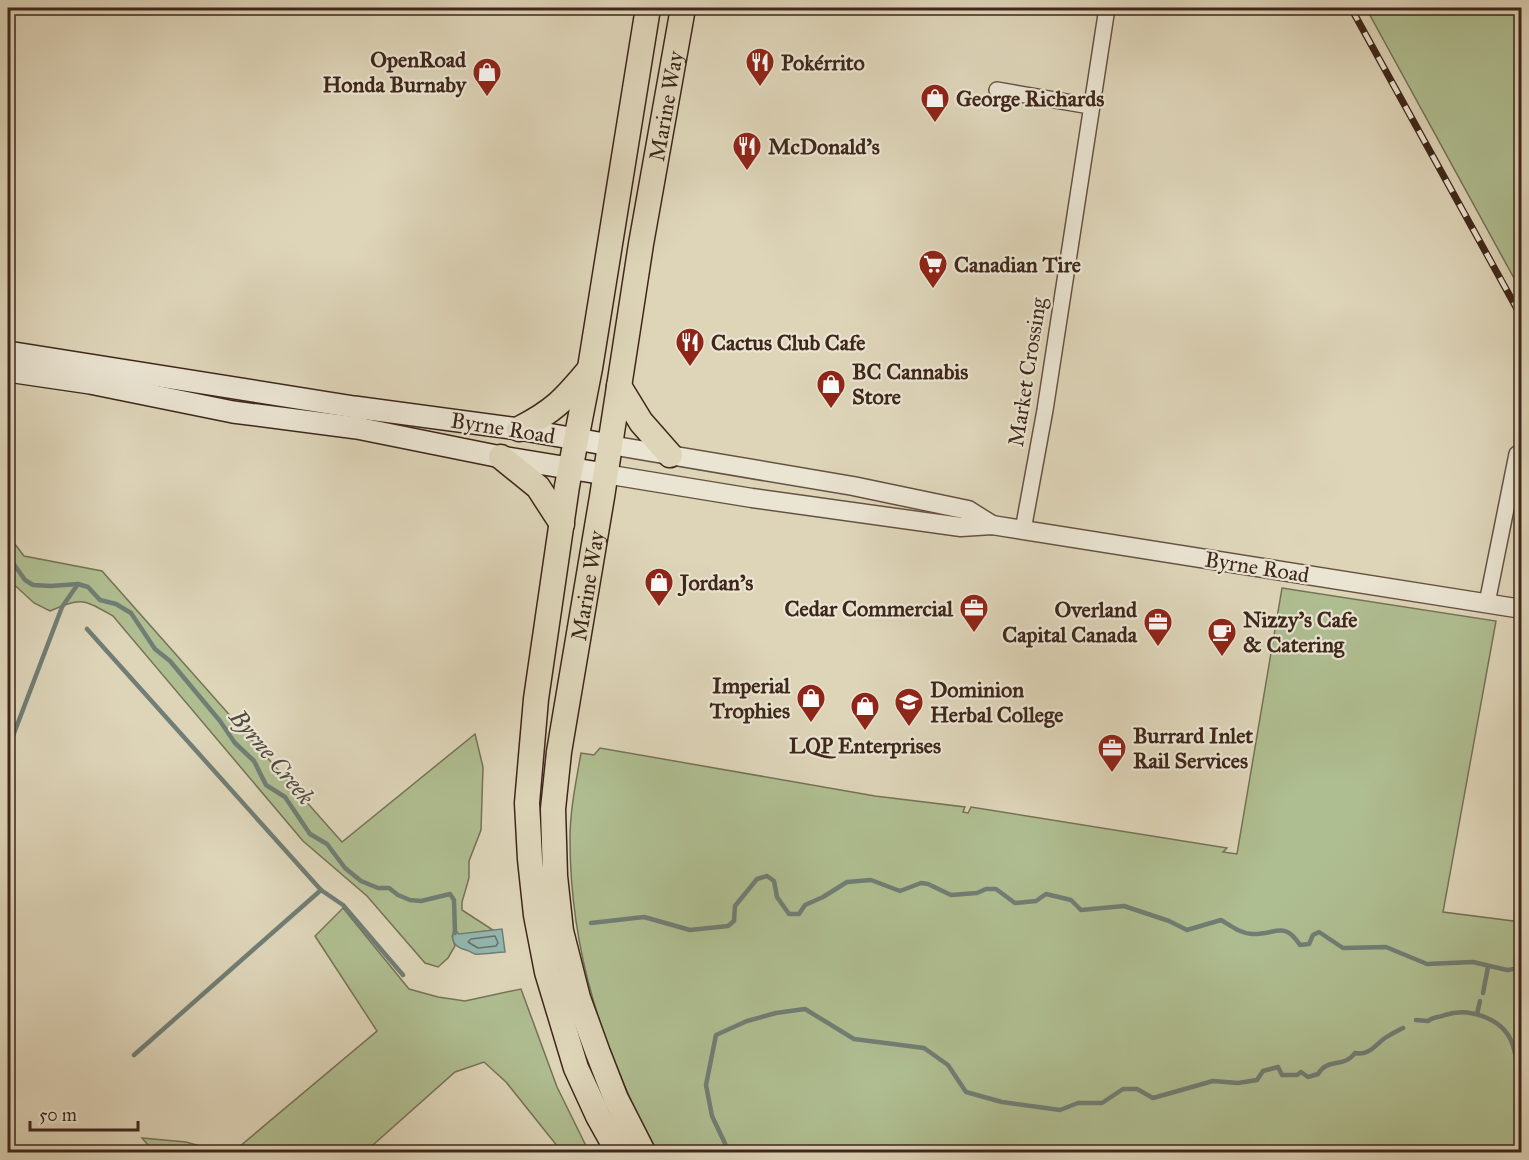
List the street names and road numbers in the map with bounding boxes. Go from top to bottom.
street label: Marine Way [643,48,689,163]
street label: Market Crossing [1002,295,1052,448]
street label: Byrne Road [449,406,557,450]
street label: Marine Way [565,528,610,643]
street label: Byrne Road [1203,545,1311,589]

